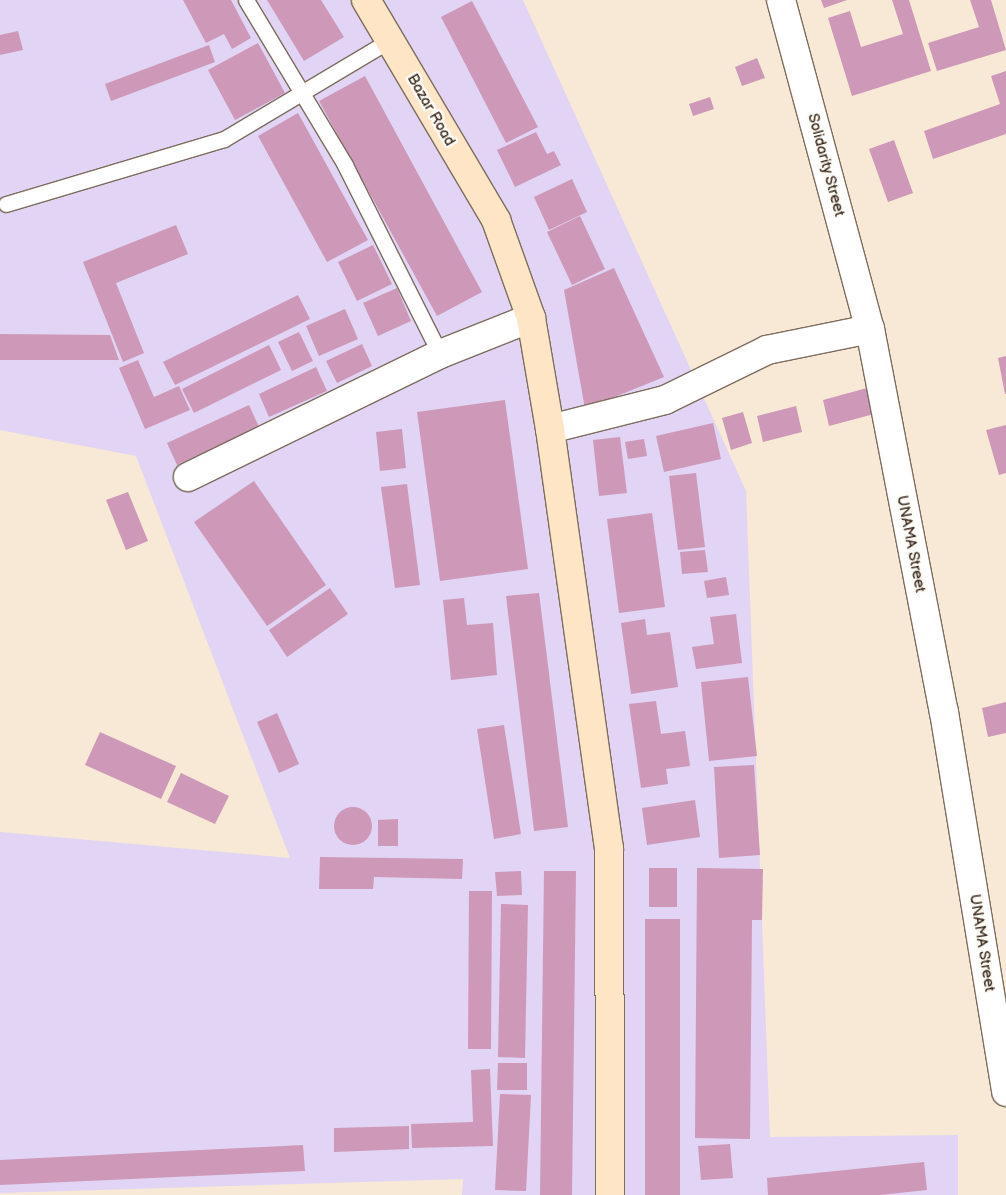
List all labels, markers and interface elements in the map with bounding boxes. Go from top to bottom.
street label: Bazar Road [403,71,459,149]
street label: Solidarity Street [803,111,849,219]
street label: UNAMA Street [893,494,929,594]
street label: UNAMA Street [965,893,999,993]

